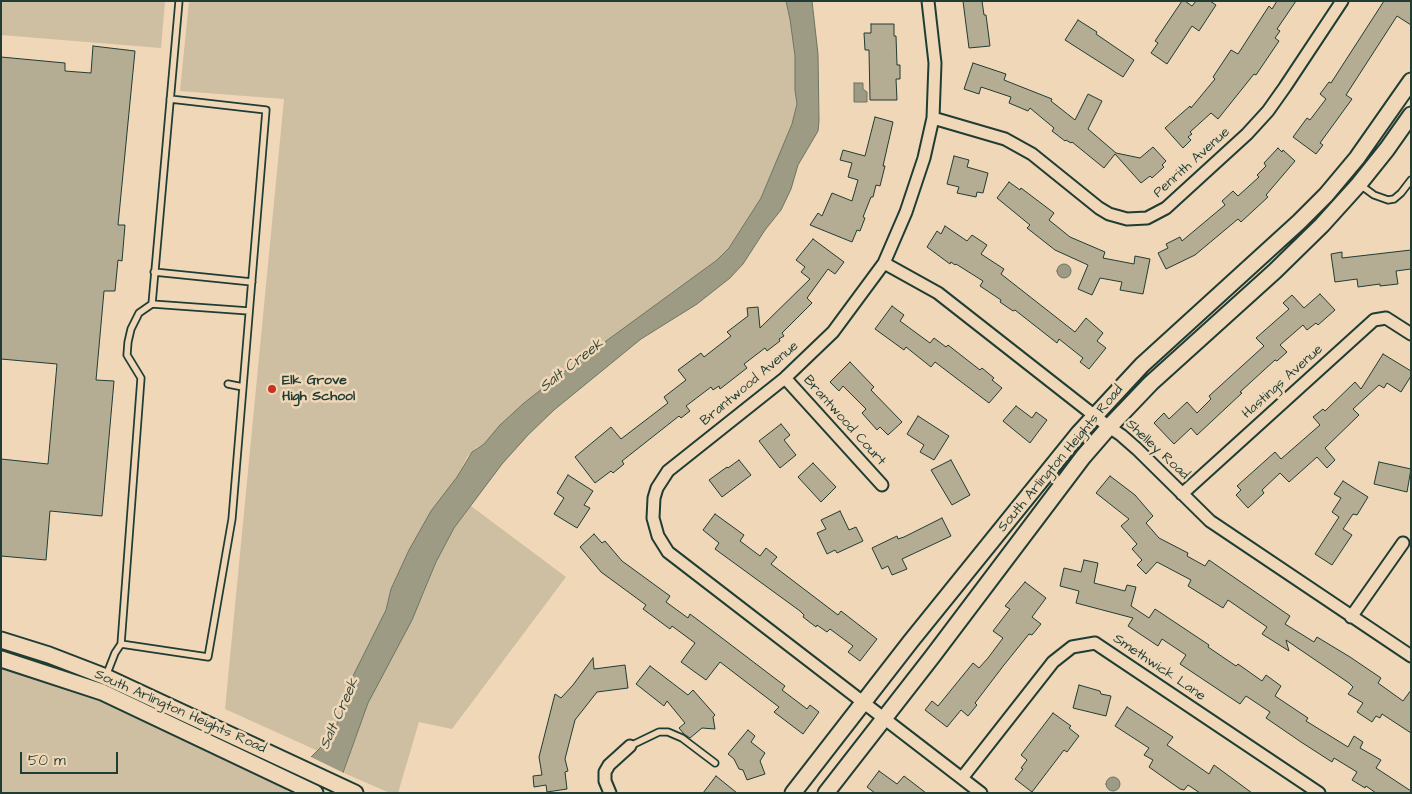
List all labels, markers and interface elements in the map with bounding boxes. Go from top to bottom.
street label: Penrith Avenue [1150,124,1234,202]
water label: Salt Creek [536,336,608,396]
street label: Brantwood Avenue [698,338,802,430]
street label: Hastings Avenue [1239,341,1327,423]
street label: Brantwood Court [799,372,889,470]
place label: Elk Grove High School [282,373,355,406]
street label: South Arlington Heights Road [995,382,1127,536]
marker: Elk Grove High School [266,383,278,395]
street label: Shelley Road [1122,416,1192,484]
street label: Smethwick Lane [1110,631,1208,705]
street label: South Arlington Heights Road [91,666,269,758]
water label: Salt Creek [316,676,364,752]
scale bar [22,742,120,774]
text: 50 m [28,750,66,771]

